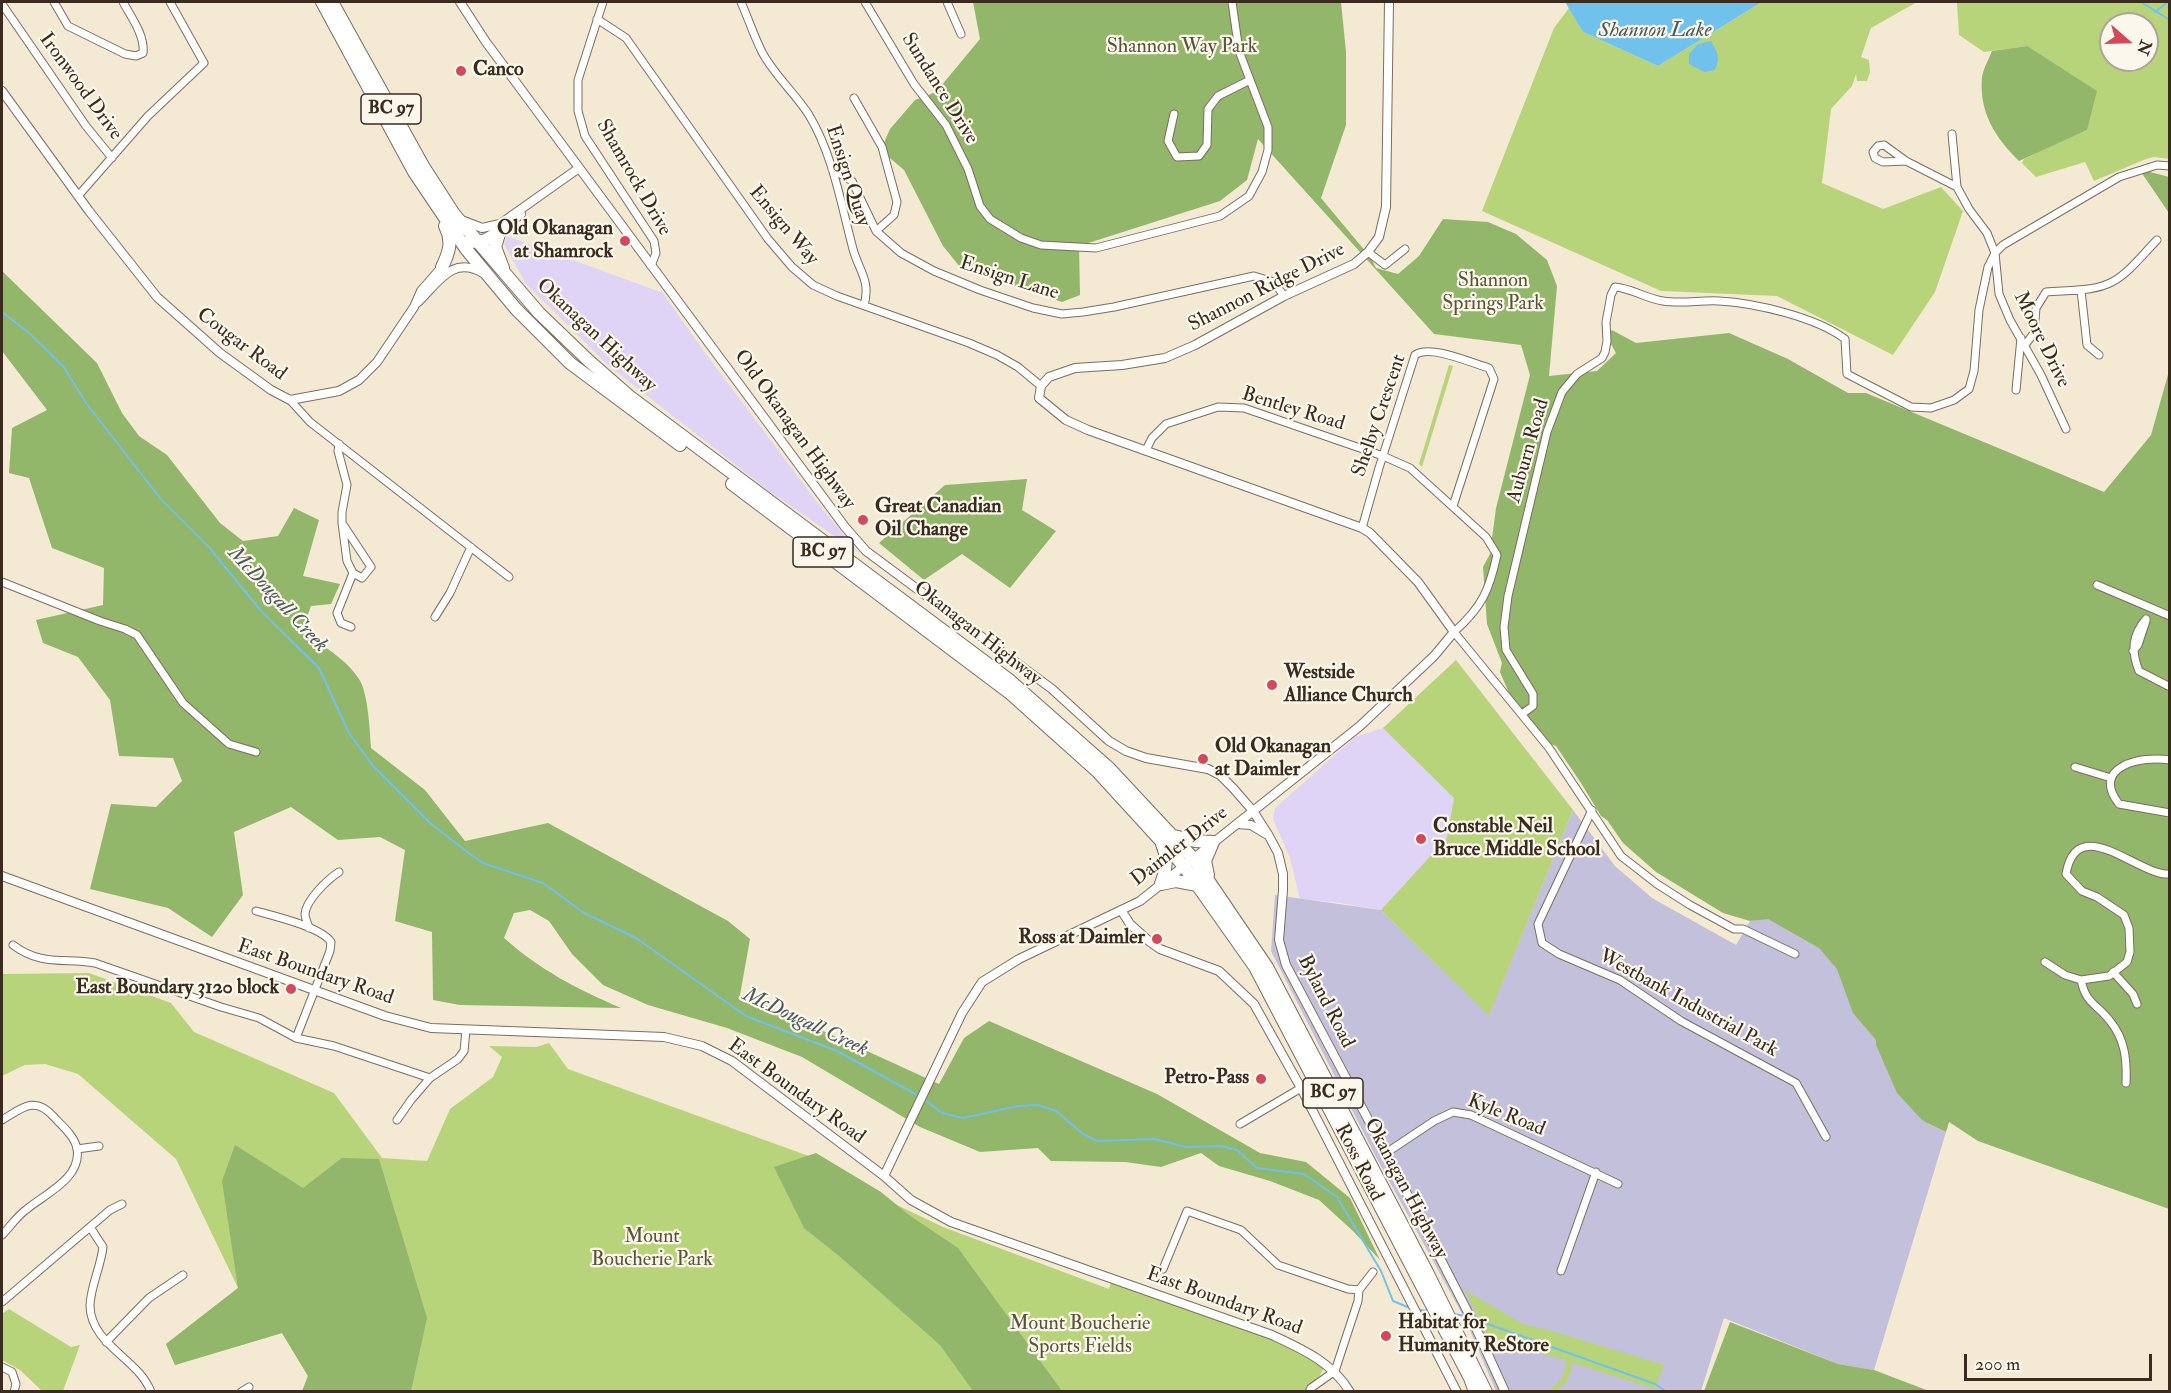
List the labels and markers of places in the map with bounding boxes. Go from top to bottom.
place label: Canco [473,59,524,83]
marker: Canco [454,64,468,78]
place label: Old Okanagan at Shamrock [497,218,613,265]
marker: Old Okanagan at Shamrock [618,234,632,248]
place label: Great Canadian Oil Change [875,496,1001,543]
marker: Great Canadian Oil Change [856,513,870,527]
place label: Westside Alliance Church [1284,662,1413,709]
marker: Westside Alliance Church [1265,678,1279,692]
place label: Old Okanagan at Daimler [1215,736,1331,783]
marker: Old Okanagan at Daimler [1196,752,1210,766]
place label: Constable Neil Bruce Middle School [1433,816,1600,863]
marker: Constable Neil Bruce Middle School [1414,832,1428,846]
place label: Ross at Daimler [1018,927,1145,951]
marker: Ross at Daimler [1150,932,1164,946]
place label: East Boundary 3120 block [76,977,279,1001]
marker: East Boundary 3120 block [284,982,298,996]
place label: Petro-Pass [1164,1067,1249,1091]
marker: Petro-Pass [1254,1072,1268,1086]
place label: Habitat for Humanity ReStore [1398,1312,1549,1359]
marker: Habitat for Humanity ReStore [1379,1329,1393,1343]

